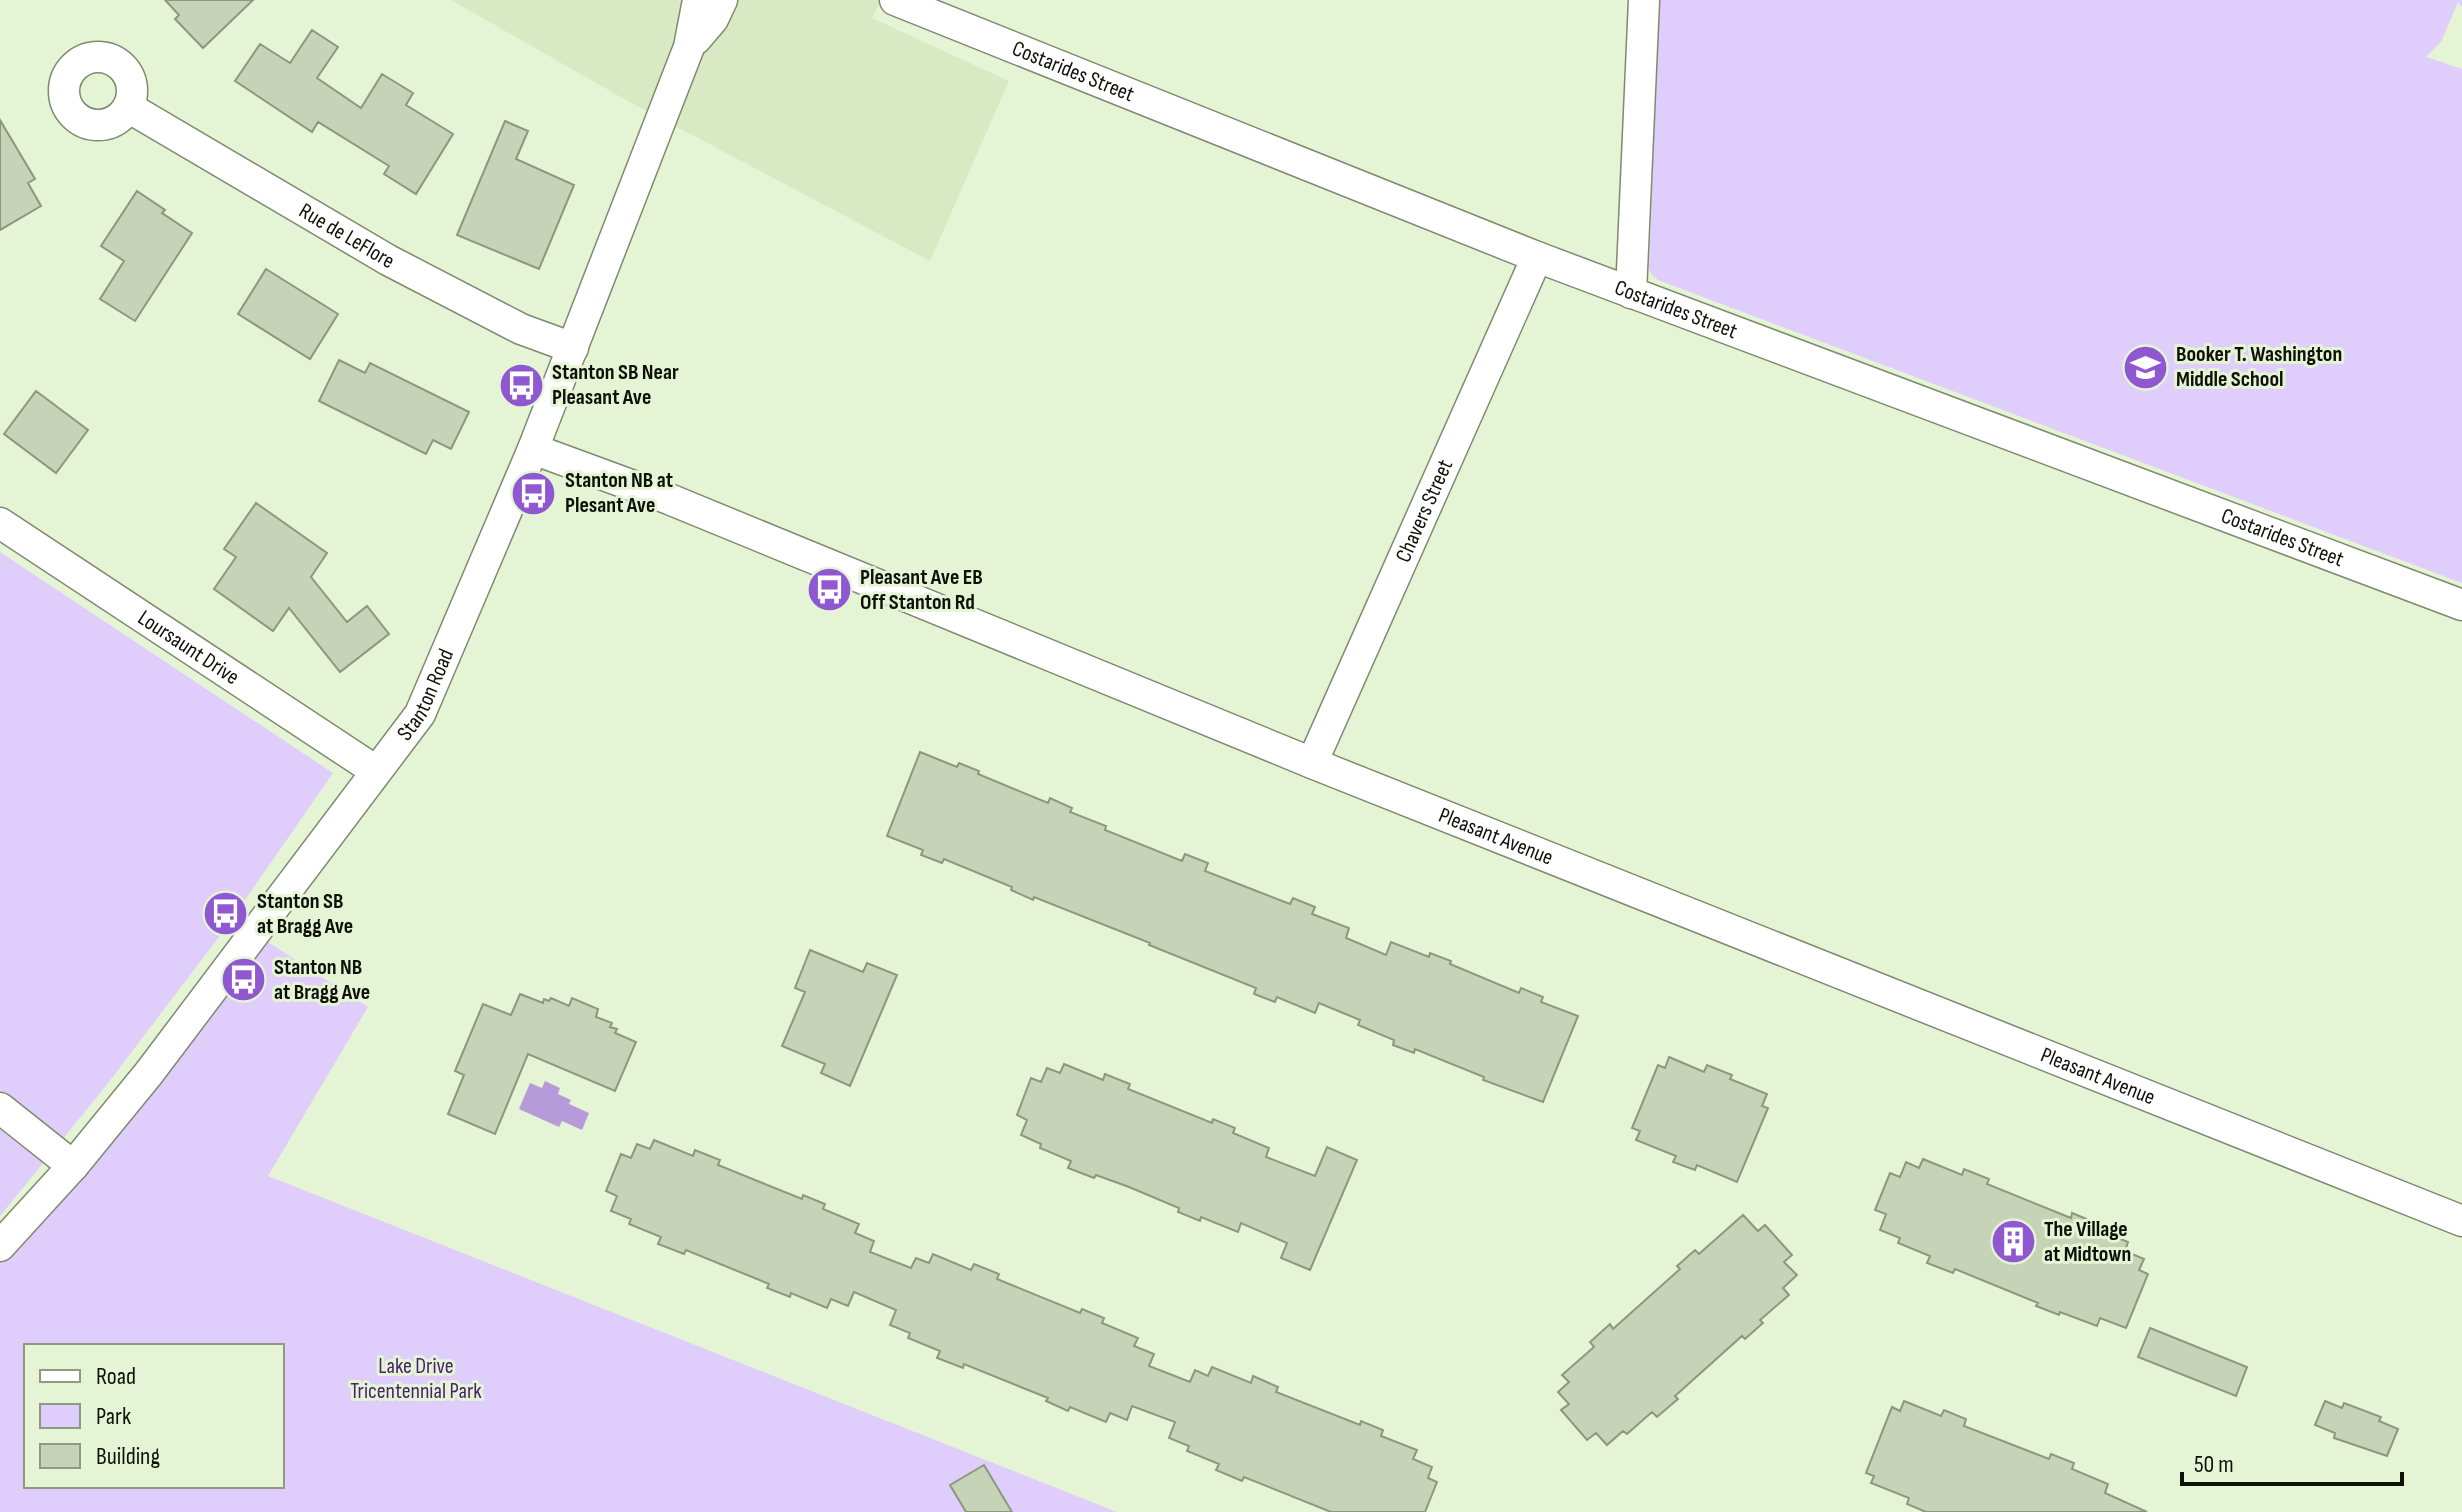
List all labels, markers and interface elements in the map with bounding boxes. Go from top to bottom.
street label: Costarides Street [1008,35,1138,108]
street label: Rue de LeFlore [294,197,399,275]
street label: Costarides Street [1611,274,1741,345]
place label: Booker T. Washington Middle School [2176,341,2342,393]
school or university icon: Booker T. Washington Middle School [2121,343,2169,391]
place label: Stanton SB Near Pleasant Ave [552,359,679,411]
bus stop icon: Stanton SB Near Pleasant Ave [497,361,545,409]
street label: Chavers Street [1390,455,1459,566]
place label: Stanton NB at Plesant Ave [565,467,673,519]
bus stop icon: Stanton NB at Plesant Ave [510,469,558,517]
street label: Costarides Street [2217,502,2348,573]
place label: Pleasant Ave EB Off Stanton Rd [860,564,983,616]
bus stop icon: Pleasant Ave EB Off Stanton Rd [805,566,853,614]
street label: Loursaunt Drive [133,604,245,691]
street label: Stanton Road [391,645,460,746]
street label: Pleasant Avenue [1435,801,1557,871]
place label: Stanton SB at Bragg Ave [257,888,353,940]
bus stop icon: Stanton SB at Bragg Ave [202,890,250,938]
place label: Stanton NB at Bragg Ave [274,954,370,1006]
bus stop icon: Stanton NB at Bragg Ave [219,956,267,1004]
street label: Pleasant Avenue [2037,1041,2159,1111]
place label: The Village at Midtown [2044,1216,2131,1268]
building icon: The Village at Midtown [1989,1218,2037,1266]
legend [24,1344,284,1488]
park label: Lake Drive Tricentennial Park [350,1353,482,1405]
text: Road [96,1362,136,1391]
text: Park [96,1402,131,1431]
scale bar [2182,1436,2402,1486]
text: Building [96,1442,160,1471]
text: 50 m [2194,1450,2234,1479]

